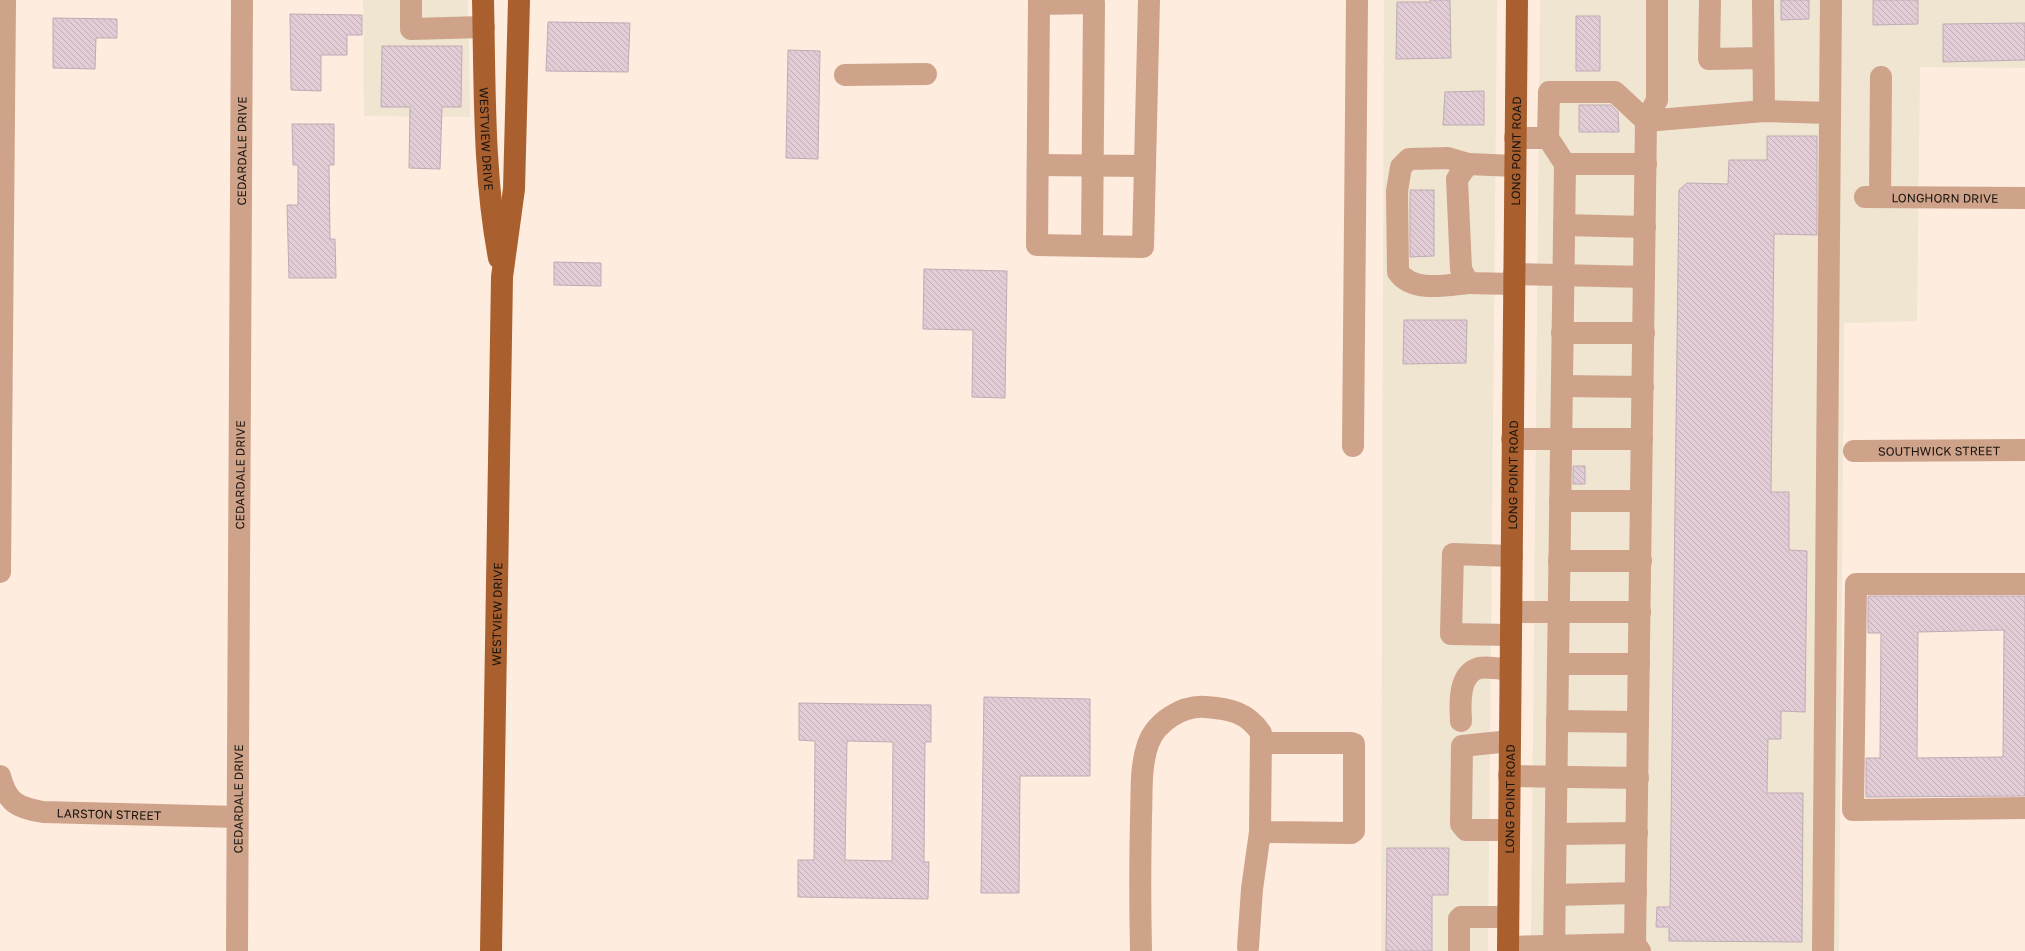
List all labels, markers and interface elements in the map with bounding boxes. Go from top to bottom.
street label: WESTVIEW DRIVE [477,87,497,191]
street label: CEDARDALE DRIVE [233,96,249,206]
street label: LONG POINT ROAD [1508,96,1524,206]
street label: LONGHORN DRIVE [1891,190,1999,205]
street label: CEDARDALE DRIVE [232,420,247,530]
street label: LONG POINT ROAD [1504,420,1521,530]
street label: SOUTHWICK STREET [1878,443,2001,458]
street label: WESTVIEW DRIVE [488,562,505,666]
street label: CEDARDALE DRIVE [230,744,246,854]
street label: LONG POINT ROAD [1501,744,1517,854]
street label: LARSTON STREET [56,805,162,823]

